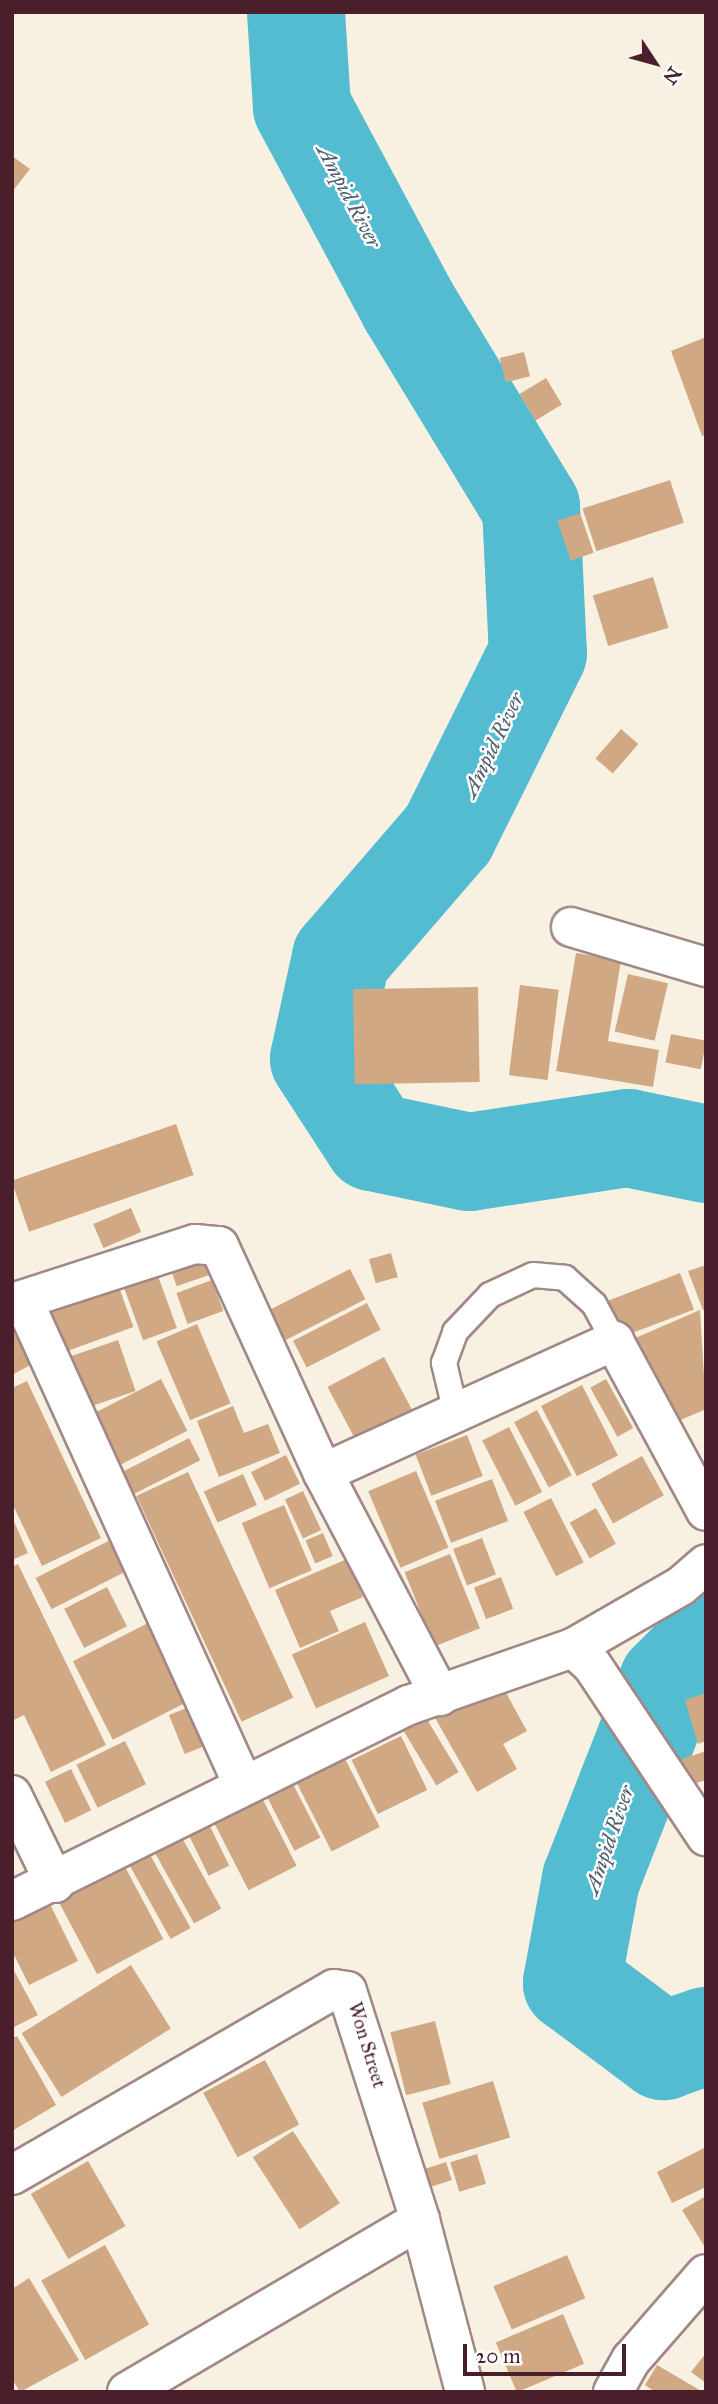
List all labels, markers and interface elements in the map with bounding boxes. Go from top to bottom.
north arrow [620,28,690,98]
text: N [658,62,686,89]
water label: Ampid River [311,140,387,252]
water label: Ampid River [457,688,529,802]
water label: Ampid River [579,1782,639,1898]
street label: Won Street [343,1999,391,2091]
scale bar [466,2330,629,2374]
text: 20 m [476,2343,521,2369]

